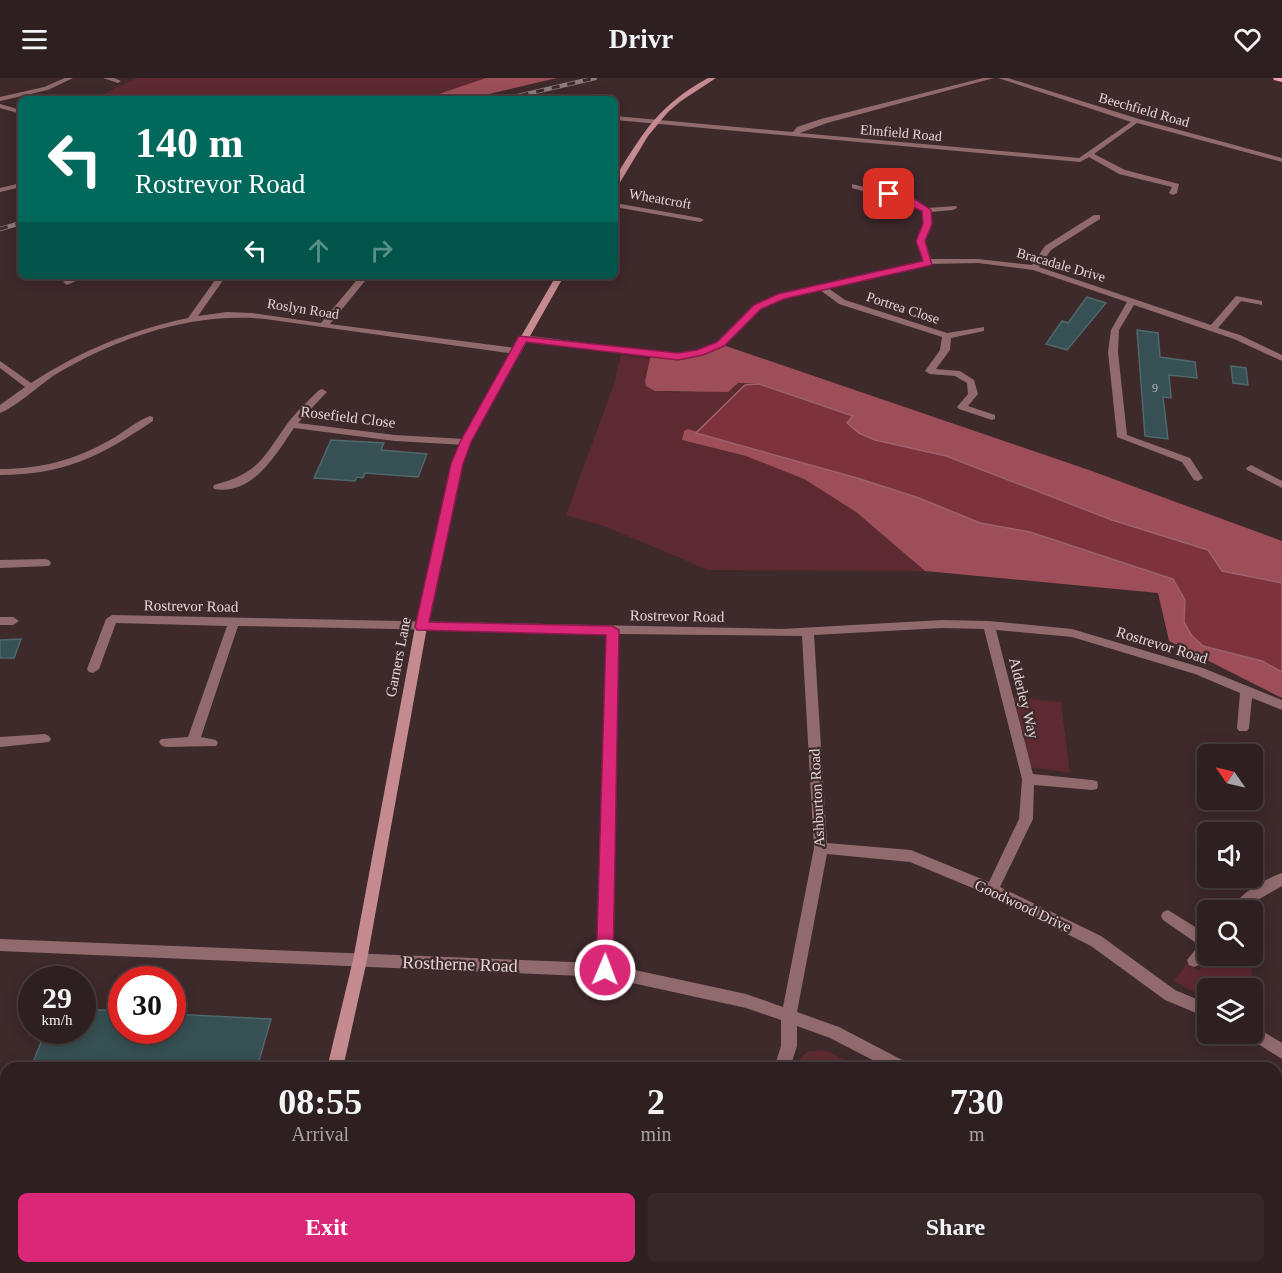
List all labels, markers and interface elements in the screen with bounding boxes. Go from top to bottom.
icon: menu [18,23,51,56]
icon: heart [1231,23,1264,56]
text: Drivr [609,24,673,54]
street label: Beechfield Road [1097,90,1191,130]
icon: left [36,120,114,198]
text: 140 m [135,120,244,166]
street label: Elmfield Road [859,122,943,144]
pin [863,168,914,219]
text: Rostrevor Road [135,169,305,199]
icon: arrive [872,177,905,210]
street label: Wheatcroft [628,186,692,212]
icon: left [239,234,272,267]
icon: ahead [302,234,335,267]
icon: right [365,234,398,267]
street label: Bracadale Drive [1015,245,1107,285]
street label: Portrea Close [865,289,941,327]
street label: Roslyn Road [266,296,340,322]
house number: 9 [1152,381,1158,395]
street label: Rosefield Close [300,403,397,431]
street label: Rostrevor Road [144,597,239,615]
street label: Rostrevor Road [630,607,725,625]
street label: Garners Lane [382,615,414,698]
street label: Rostrevor Road [1114,624,1210,667]
street label: Alderley Way [1006,656,1042,741]
north arrow [1197,744,1263,810]
map controls [1197,744,1263,1044]
street label: Ashburton Road [806,748,828,848]
button: sound [1197,822,1263,888]
street label: Goodwood Drive [972,877,1074,935]
button: search [1197,900,1263,966]
position arrow [573,938,637,1002]
street label: Rostherne Road [402,952,518,976]
speed limit sign: 30 [108,966,186,1044]
button: layers [1197,978,1263,1044]
text: 29 [42,981,72,1014]
text: km/h [42,1012,72,1028]
text: 08:55 [278,1082,362,1122]
text: 2 [647,1082,665,1122]
text: 730 [950,1082,1004,1122]
text: Arrival [291,1123,349,1145]
text: min [640,1123,672,1145]
text: m [969,1123,985,1145]
button: Exit [18,1193,635,1262]
button: Share [647,1193,1264,1262]

